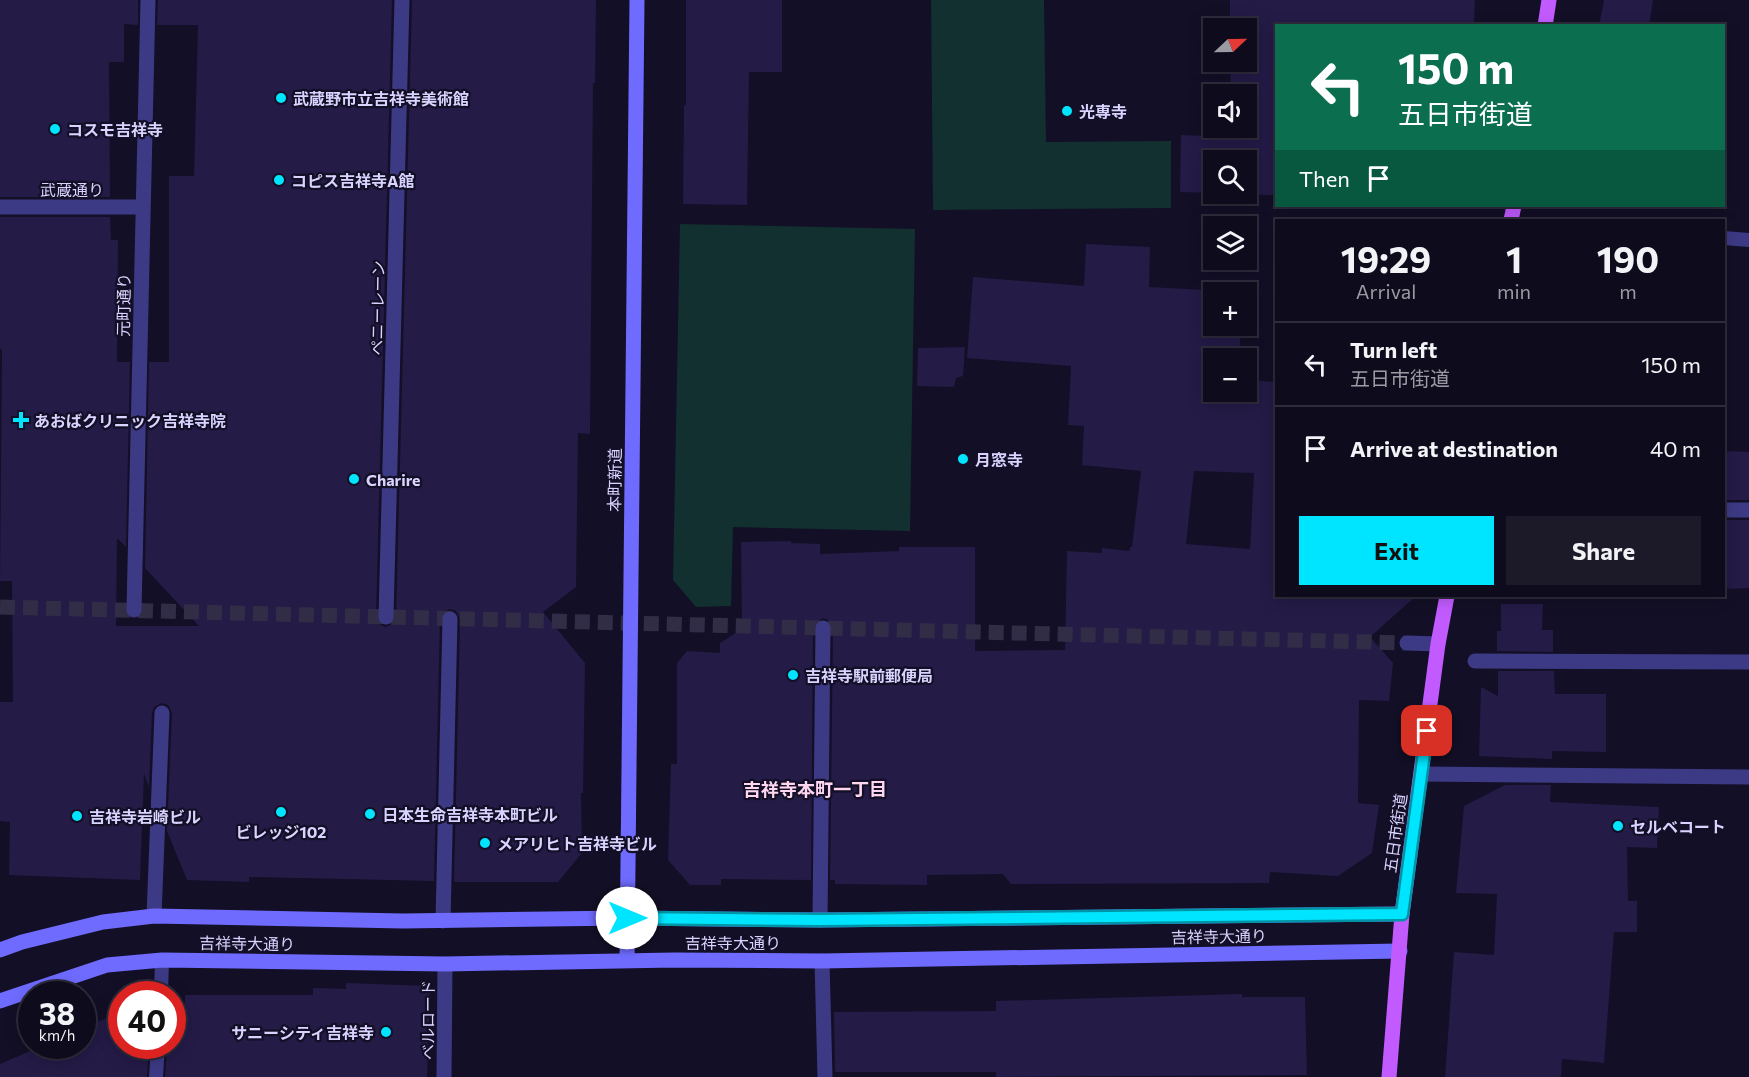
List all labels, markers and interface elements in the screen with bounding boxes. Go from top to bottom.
north arrow [1203,18,1257,72]
map controls [1203,18,1257,402]
text: 150 m [1398,41,1514,93]
icon: left [1299,48,1377,126]
button: sound [1203,84,1257,138]
place label: 武蔵野市立吉祥寺美術館 [293,89,469,108]
marker: 武蔵野市立吉祥寺美術館 [274,91,288,105]
text: 五日市街道 [1398,97,1533,130]
place label: 光専寺 [1079,102,1127,121]
marker: 光専寺 [1060,104,1074,118]
place label: コスモ吉祥寺 [67,120,163,139]
marker: コスモ吉祥寺 [48,122,62,136]
button: search [1203,150,1257,204]
icon: arrive [1362,162,1395,195]
text: Then [1299,165,1350,192]
place label: コピス吉祥寺A館 [291,171,415,190]
marker: コピス吉祥寺A館 [272,173,286,187]
street label: 武蔵通り [40,180,104,199]
button: layers [1203,216,1257,270]
text: 19:29 [1341,236,1431,280]
text: 1 [1506,236,1522,280]
text: 190 [1597,236,1659,280]
street label: ペニーレーン [367,260,387,356]
street label: 元町通り [113,273,133,337]
text: Arrival [1356,279,1416,303]
text: min [1497,279,1531,303]
text: m [1619,279,1637,303]
button: + [1203,282,1257,336]
text: Turn left [1350,336,1437,363]
button: − [1203,348,1257,402]
icon: left [1299,348,1332,381]
text: 150 m [1641,351,1701,378]
text: 五日市街道 [1350,366,1450,390]
marker: あおばクリニック吉祥寺院 [12,411,30,429]
place label: あおばクリニック吉祥寺院 [34,411,226,430]
icon: arrive [1299,432,1332,465]
text: Arrive at destination [1350,435,1558,462]
text: 40 m [1650,435,1701,462]
street label: 本町新道 [604,448,624,512]
place label: 月窓寺 [975,450,1023,469]
marker: 月窓寺 [956,452,970,466]
place label: Charire [366,470,420,489]
marker: Charire [347,472,361,486]
button: Exit [1299,516,1494,585]
button: Share [1506,516,1701,585]
place label: 吉祥寺駅前郵便局 [805,666,933,685]
marker: 吉祥寺駅前郵便局 [786,668,800,682]
pin [1401,705,1452,756]
icon: arrive [1410,714,1443,747]
district label: 吉祥寺本町一丁目 [743,778,887,800]
street label: 五日市街道 [1380,792,1410,874]
marker: ビレッジ102 [274,805,288,819]
place label: 日本生命吉祥寺本町ビル [382,805,558,824]
place label: 吉祥寺岩崎ビル [89,807,201,826]
marker: 日本生命吉祥寺本町ビル [363,807,377,821]
marker: 吉祥寺岩崎ビル [70,809,84,823]
place label: セルベコート [1630,817,1726,836]
marker: セルベコート [1611,819,1625,833]
place label: ビレッジ102 [236,822,326,841]
place label: メアリヒト吉祥寺ビル [497,834,657,853]
marker: メアリヒト吉祥寺ビル [478,836,492,850]
position arrow [595,886,659,950]
street label: 吉祥寺大通り [1171,926,1267,946]
street label: 吉祥寺大通り [199,933,295,953]
street label: 吉祥寺大通り [685,933,781,952]
street label: ベルロード [418,980,437,1060]
speed limit sign: 40 [108,981,186,1059]
text: 38 [39,994,75,1031]
place label: サニーシティ吉祥寺 [231,1023,374,1042]
marker: サニーシティ吉祥寺 [379,1025,393,1039]
text: km/h [39,1026,75,1044]

